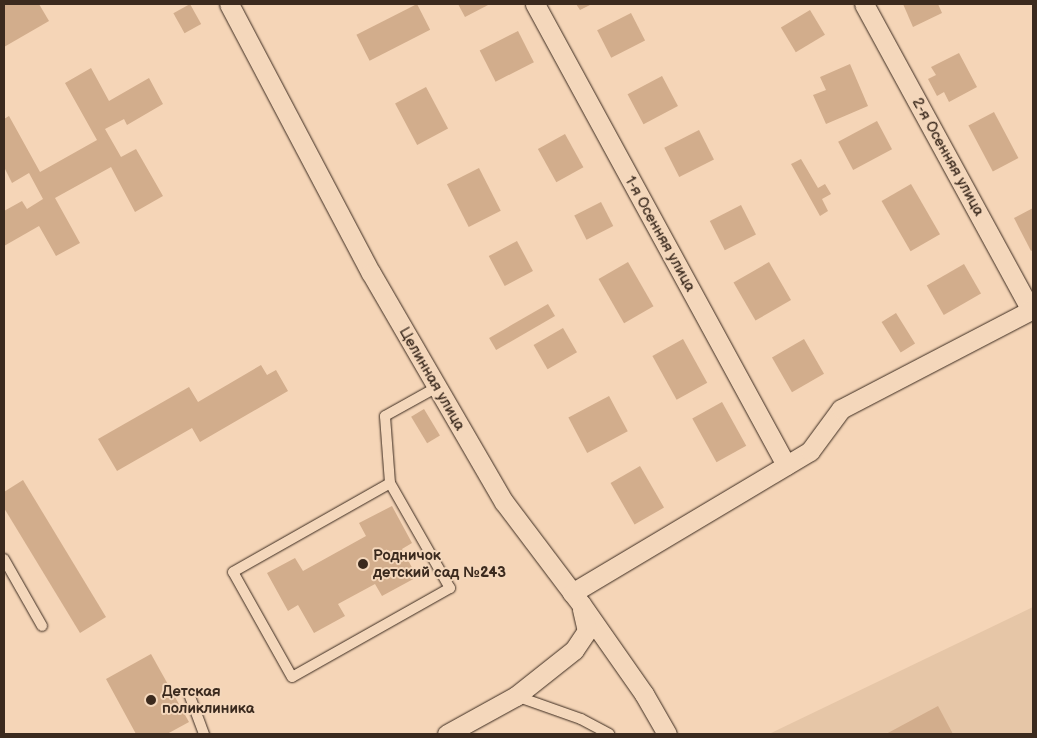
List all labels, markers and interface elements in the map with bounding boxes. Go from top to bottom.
street label: 2-я Осенняя улица [908,95,988,219]
street label: 1-я Осенняя улица [621,173,699,295]
street label: Целинная улица [395,324,469,434]
place label: Родничок детский сад №243 [373,546,506,581]
marker: Родничок детский сад №243 [357,558,369,570]
place label: Детская поликлиника [162,682,255,717]
marker: Детская поликлиника [144,693,158,707]

